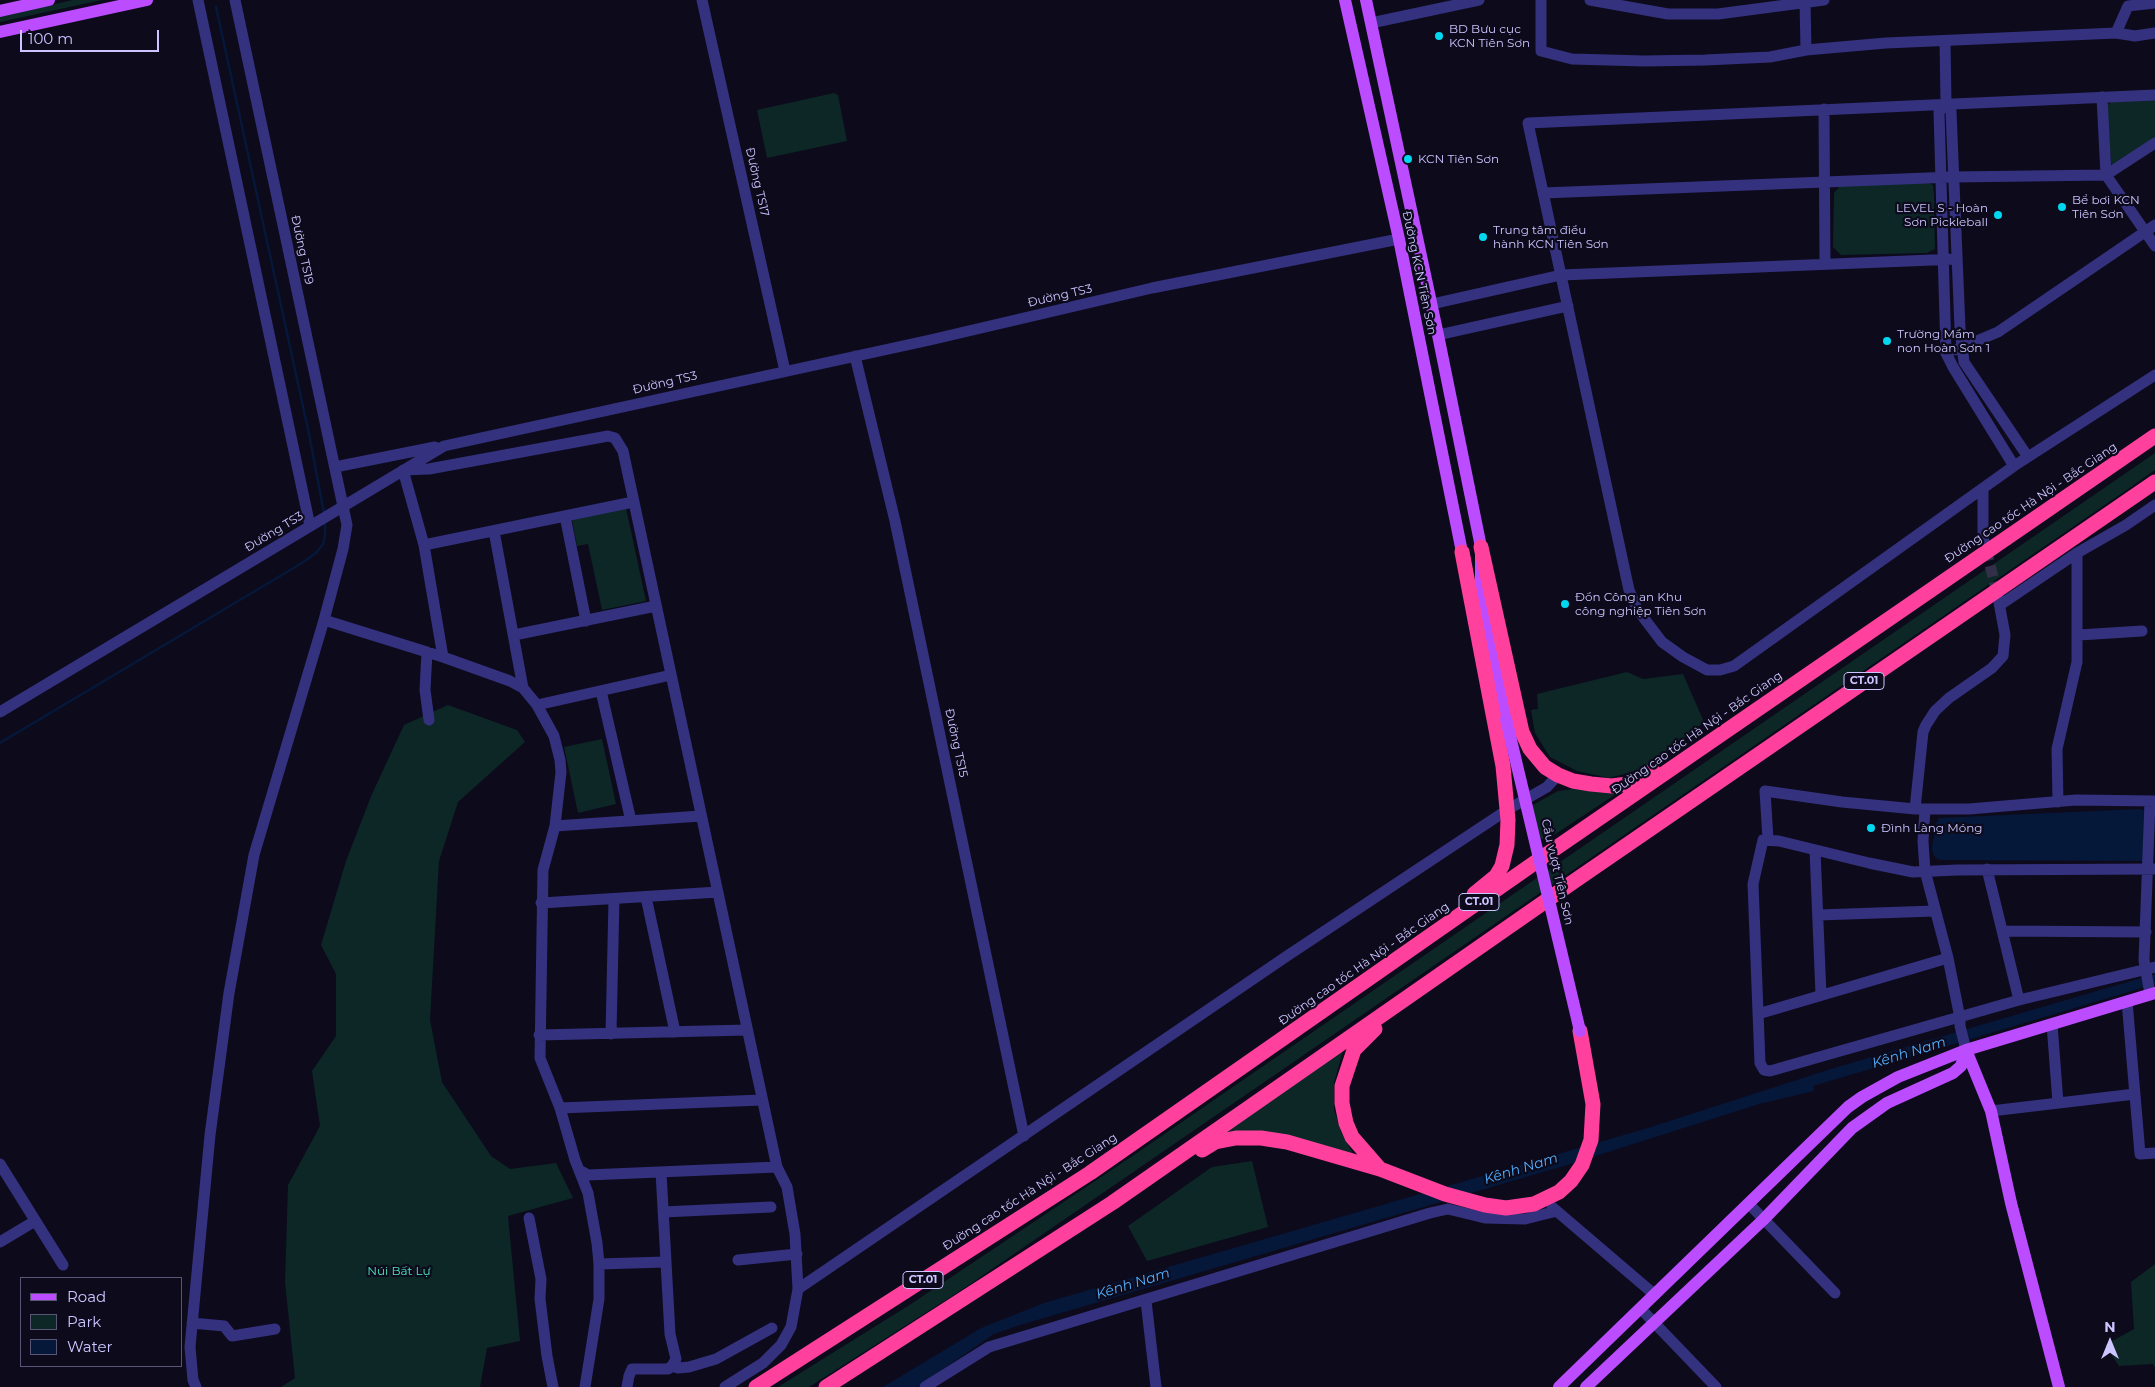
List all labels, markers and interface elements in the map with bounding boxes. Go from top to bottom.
scale bar [22,20,161,52]
place label: BD Bưu cục KCN Tiên Sơn [1449,22,1530,50]
text: 100 m [28,29,73,48]
marker: BD Bưu cục KCN Tiên Sơn [1433,30,1445,42]
street label: Đường TS17 [742,146,772,218]
place label: KCN Tiên Sơn [1418,152,1499,166]
marker: KCN Tiên Sơn [1402,153,1414,165]
place label: Bể bơi KCN Tiên Sơn [2072,193,2140,221]
place label: LEVEL S - Hoàn Sơn Pickleball [1896,201,1988,229]
marker: Bể bơi KCN Tiên Sơn [2056,201,2068,213]
marker: LEVEL S - Hoàn Sơn Pickleball [1992,209,2004,221]
street label: Đường KCN Tiên Sơn [1399,210,1439,336]
street label: Đường TS19 [288,214,316,286]
place label: Trung tâm điều hành KCN Tiên Sơn [1493,223,1609,251]
marker: Trung tâm điều hành KCN Tiên Sơn [1477,231,1489,243]
street label: Đường TS3 [1026,282,1094,310]
place label: Trường Mầm non Hoàn Sơn 1 [1897,327,1990,355]
marker: Trường Mầm non Hoàn Sơn 1 [1881,335,1893,347]
street label: Đường TS3 [631,369,699,397]
street label: Đường cao tốc Hà Nội - Bắc Giang [1942,440,2120,566]
street label: Đường TS3 [242,509,306,555]
place label: Đồn Công an Khu công nghiệp Tiên Sơn [1575,590,1706,618]
marker: Đồn Công an Khu công nghiệp Tiên Sơn [1559,598,1571,610]
street label: Đường cao tốc Hà Nội - Bắc Giang [1609,668,1785,798]
road number: CT.01 [1844,672,1884,689]
street label: Đường TS15 [942,707,970,779]
street label: Cầu vượt Tiên Sơn [1538,818,1576,926]
place label: Đình Làng Móng [1881,821,1983,835]
marker: Đình Làng Móng [1865,822,1877,834]
road number: CT.01 [1459,894,1499,910]
street label: Đường cao tốc Hà Nội - Bắc Giang [1276,899,1452,1029]
water label: Kênh Nam [1870,1034,1948,1072]
street label: Đường cao tốc Hà Nội - Bắc Giang [940,1130,1120,1254]
water label: Kênh Nam [1482,1150,1560,1188]
park label: Núi Bất Lự [367,1264,431,1278]
water label: Kênh Nam [1094,1265,1172,1303]
road number: CT.01 [903,1272,943,1288]
legend [20,1277,182,1367]
text: Road [67,1287,106,1306]
text: Park [67,1312,101,1331]
north arrow [2085,1317,2135,1367]
text: N [2104,1318,2116,1336]
text: Water [67,1337,113,1356]

